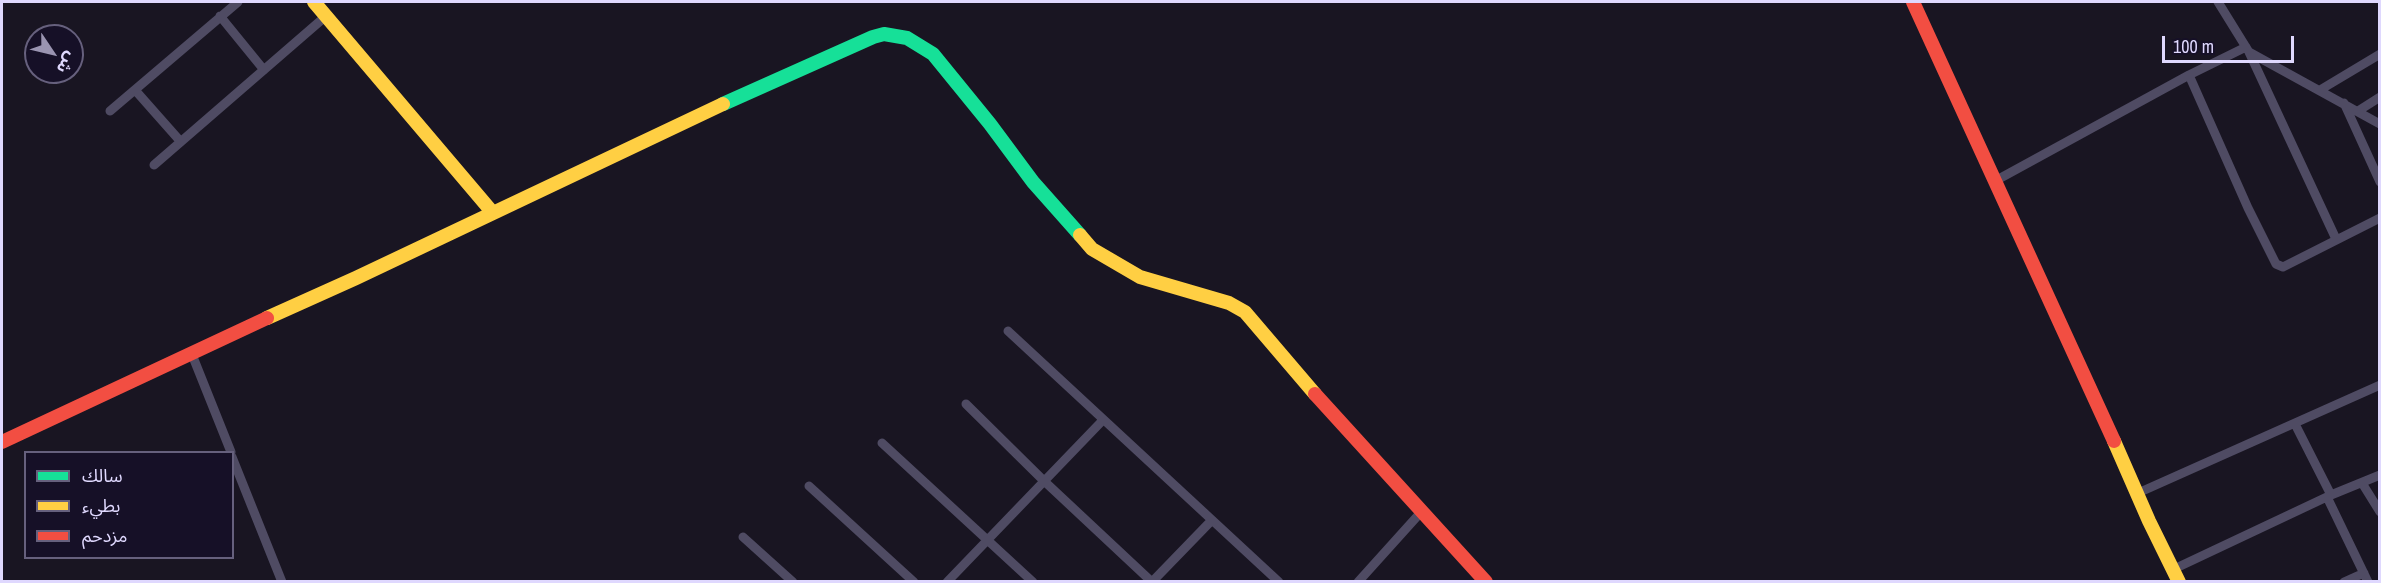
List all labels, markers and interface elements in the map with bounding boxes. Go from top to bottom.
north arrow [24,24,84,84]
scale bar [2165,24,2297,62]
text: 100 m [2173,34,2214,59]
text: ش [52,48,82,78]
legend [24,451,234,559]
text: سالك [82,463,123,488]
text: بطيء [82,493,120,518]
text: مزدحم [82,523,127,548]

